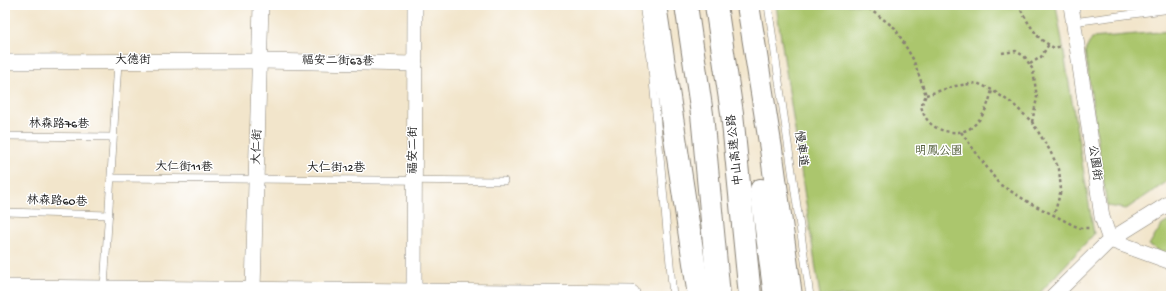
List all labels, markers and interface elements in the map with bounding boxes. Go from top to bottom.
street label: 大德街 [115,52,151,68]
street label: 福安二街63巷 [302,53,374,70]
street label: 中山高速公路 [723,113,747,187]
street label: 林森路76巷 [29,116,89,133]
street label: 福安二街 [406,126,421,174]
street label: 大仁街 [249,129,266,165]
street label: 慢車道 [791,130,810,168]
park label: 明鳳公園 [915,144,963,159]
street label: 公園街 [1085,144,1104,182]
street label: 大仁街11巷 [155,159,213,176]
street label: 大仁街12巷 [307,161,365,176]
street label: 林森路60巷 [26,193,88,210]

